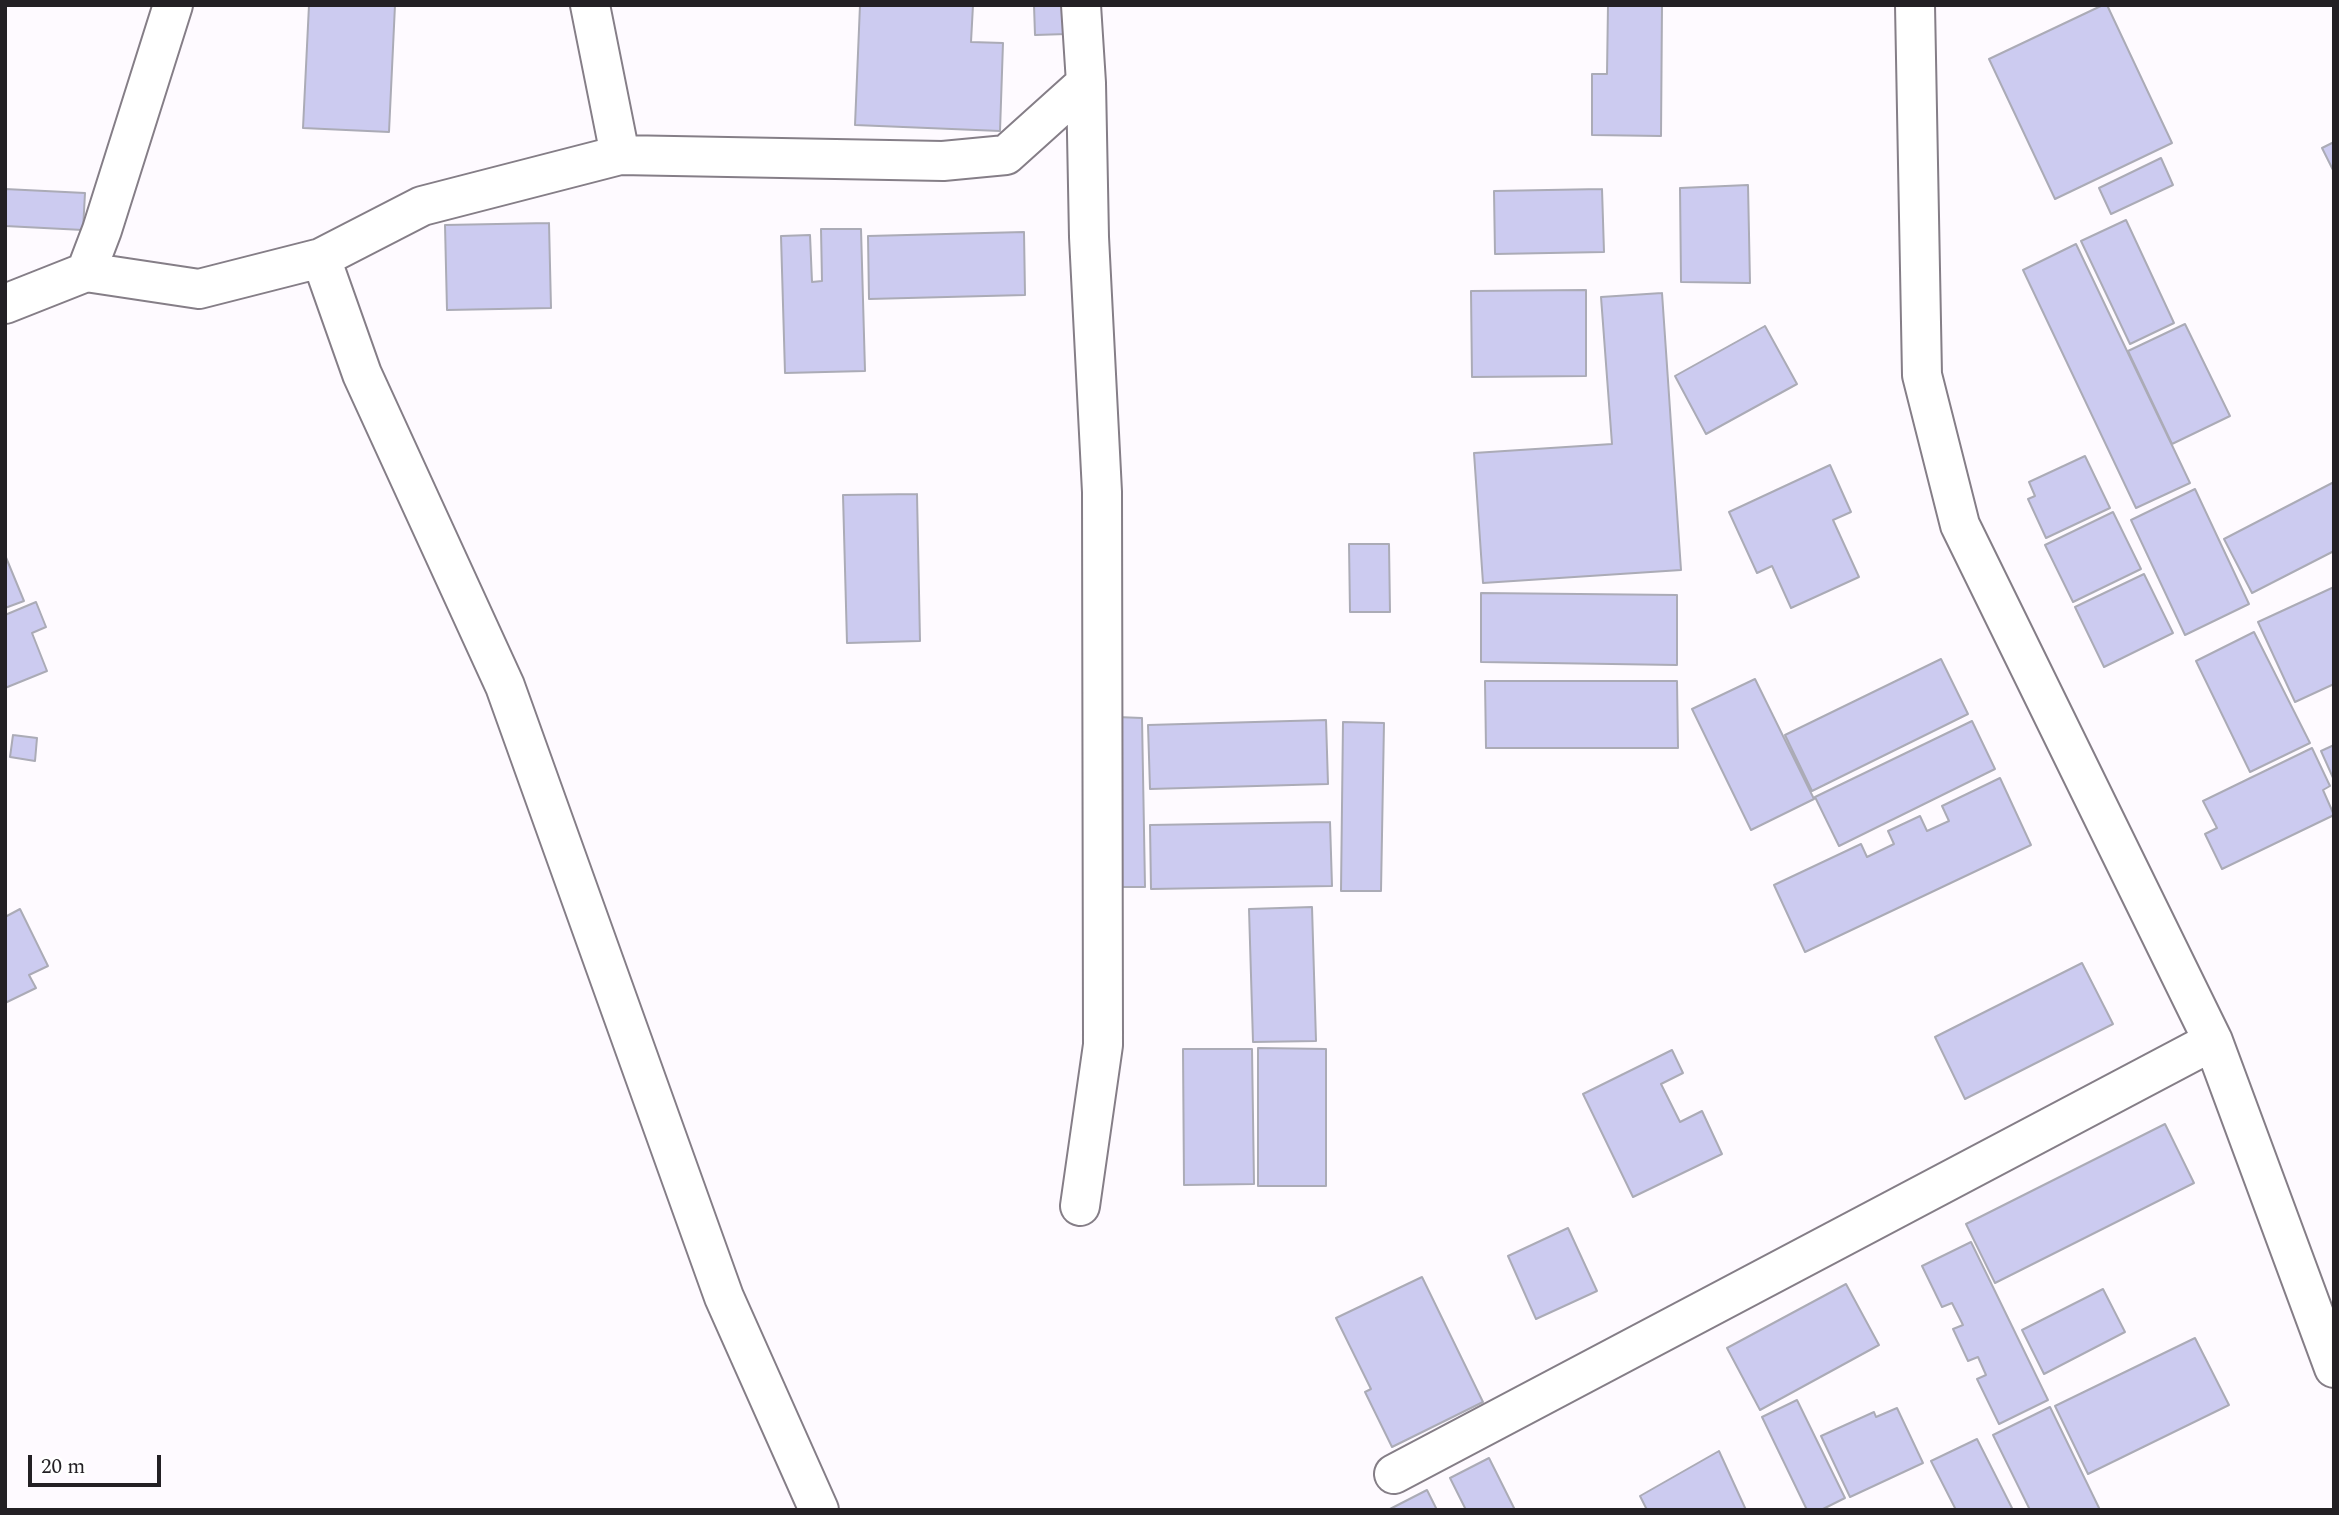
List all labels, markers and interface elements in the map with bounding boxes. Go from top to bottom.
scale bar [32,1442,164,1486]
text: 20 m [41,1451,85,1483]

